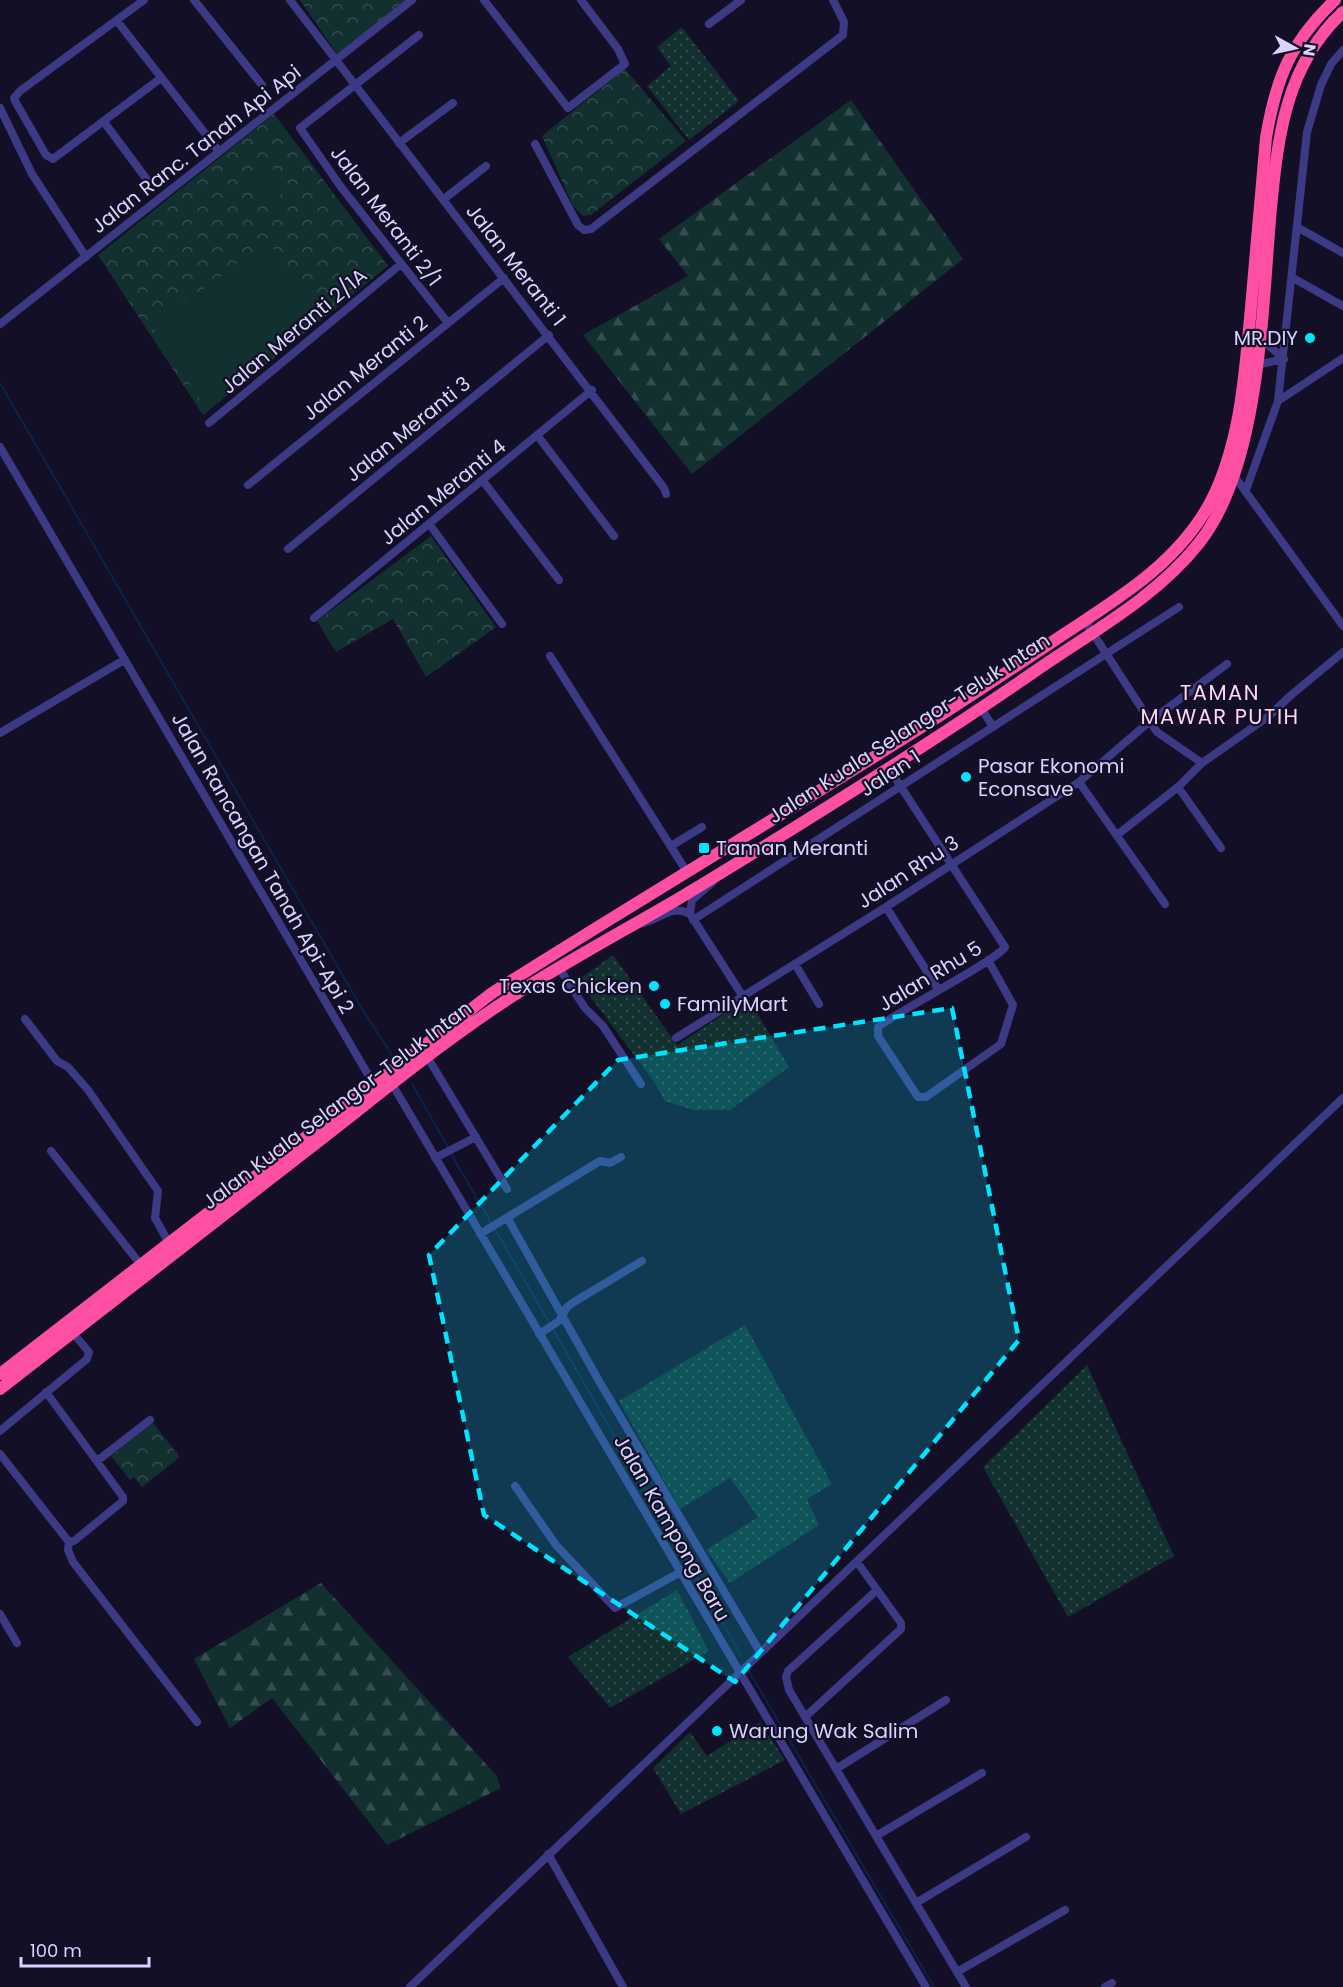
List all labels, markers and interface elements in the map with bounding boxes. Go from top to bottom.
north arrow [1265,18,1325,78]
text: N [1297,42,1322,58]
street label: Jalan Ranc. Tanah Api Api [85,58,307,240]
street label: Jalan Meranti 2/1 [324,140,448,292]
street label: Jalan Meranti 1 [459,198,573,332]
street label: Jalan Meranti 2/1A [216,263,372,399]
street label: Jalan Meranti 2 [298,310,432,426]
place label: MR.DIY [1234,324,1298,352]
marker: MR.DIY [1303,331,1317,345]
street label: Jalan Meranti 3 [340,370,476,488]
street label: Jalan Meranti 4 [374,433,512,551]
street label: Jalan Kuala Selangor-Teluk Intan [763,626,1055,830]
district label: TAMAN MAWAR PUTIH [1140,678,1300,731]
street label: Jalan Rancangan Tanah Api-Api 2 [165,707,361,1019]
street label: Jalan 1 [854,743,926,803]
place label: Pasar Ekonomi Econsave [978,752,1124,803]
marker: Pasar Ekonomi Econsave [959,770,973,784]
street label: Jalan Rhu 3 [852,829,964,915]
place label: Taman Meranti [716,834,868,862]
marker: Taman Meranti [697,841,711,855]
street label: Jalan Rhu 5 [873,934,987,1018]
place label: Texas Chicken [499,972,642,1000]
marker: Texas Chicken [647,979,661,993]
place label: FamilyMart [677,990,788,1018]
street label: Jalan Kuala Selangor-Teluk Intan [196,994,478,1216]
marker: FamilyMart [658,997,672,1011]
street label: Jalan Kampong Baru [607,1430,737,1626]
place label: Warung Wak Salim [729,1717,918,1745]
marker: Warung Wak Salim [710,1724,724,1738]
scale bar [21,1930,148,1968]
text: 100 m [30,1938,82,1963]

